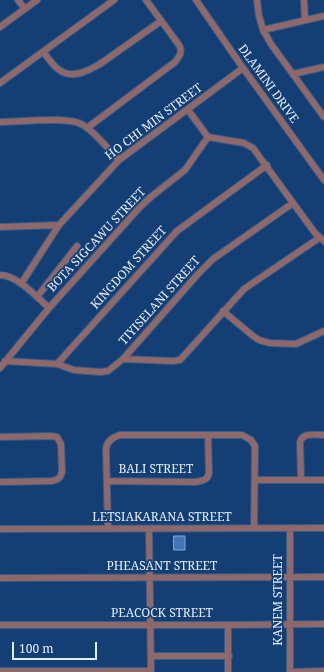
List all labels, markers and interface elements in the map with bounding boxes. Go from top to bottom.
street label: DLAMINI DRIVE [235,42,301,126]
street label: HO CHI MIN STREET [103,81,205,163]
street label: BOTA SIGCAWU STREET [45,185,149,295]
street label: KINGDOM STREET [88,224,170,312]
street label: TIYISELANI STREET [116,254,204,348]
street label: BALI STREET [119,463,193,477]
street label: LETSIAKARANA STREET [92,511,232,525]
street label: KANEM STREET [272,554,286,646]
street label: PHEASANT STREET [107,560,217,574]
street label: PEACOCK STREET [111,607,213,621]
scale bar [14,634,99,660]
text: 100 m [19,640,54,657]

